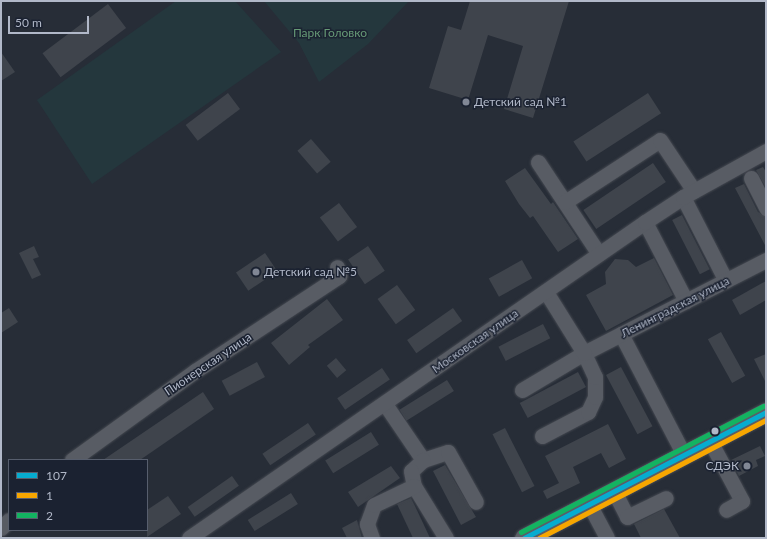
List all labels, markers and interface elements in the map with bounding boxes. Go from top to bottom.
scale bar [10,8,91,34]
text: 50 m [15,15,42,30]
park label: Парк Головко [293,26,367,40]
place label: Детский сад №1 [474,95,567,109]
marker: Детский сад №1 [461,97,471,107]
place label: Детский сад №5 [264,265,357,279]
marker: Детский сад №5 [251,267,261,277]
street label: Ленинградская улица [618,273,732,341]
street label: Московская улица [429,306,521,376]
street label: Пионерская улица [162,330,254,398]
unlabelled marker [710,426,720,436]
legend [8,459,148,531]
place label: СДЭК [705,459,739,473]
marker: СДЭК [742,461,752,471]
text: 107 [46,468,67,483]
text: 1 [46,488,53,503]
text: 2 [46,508,53,523]

